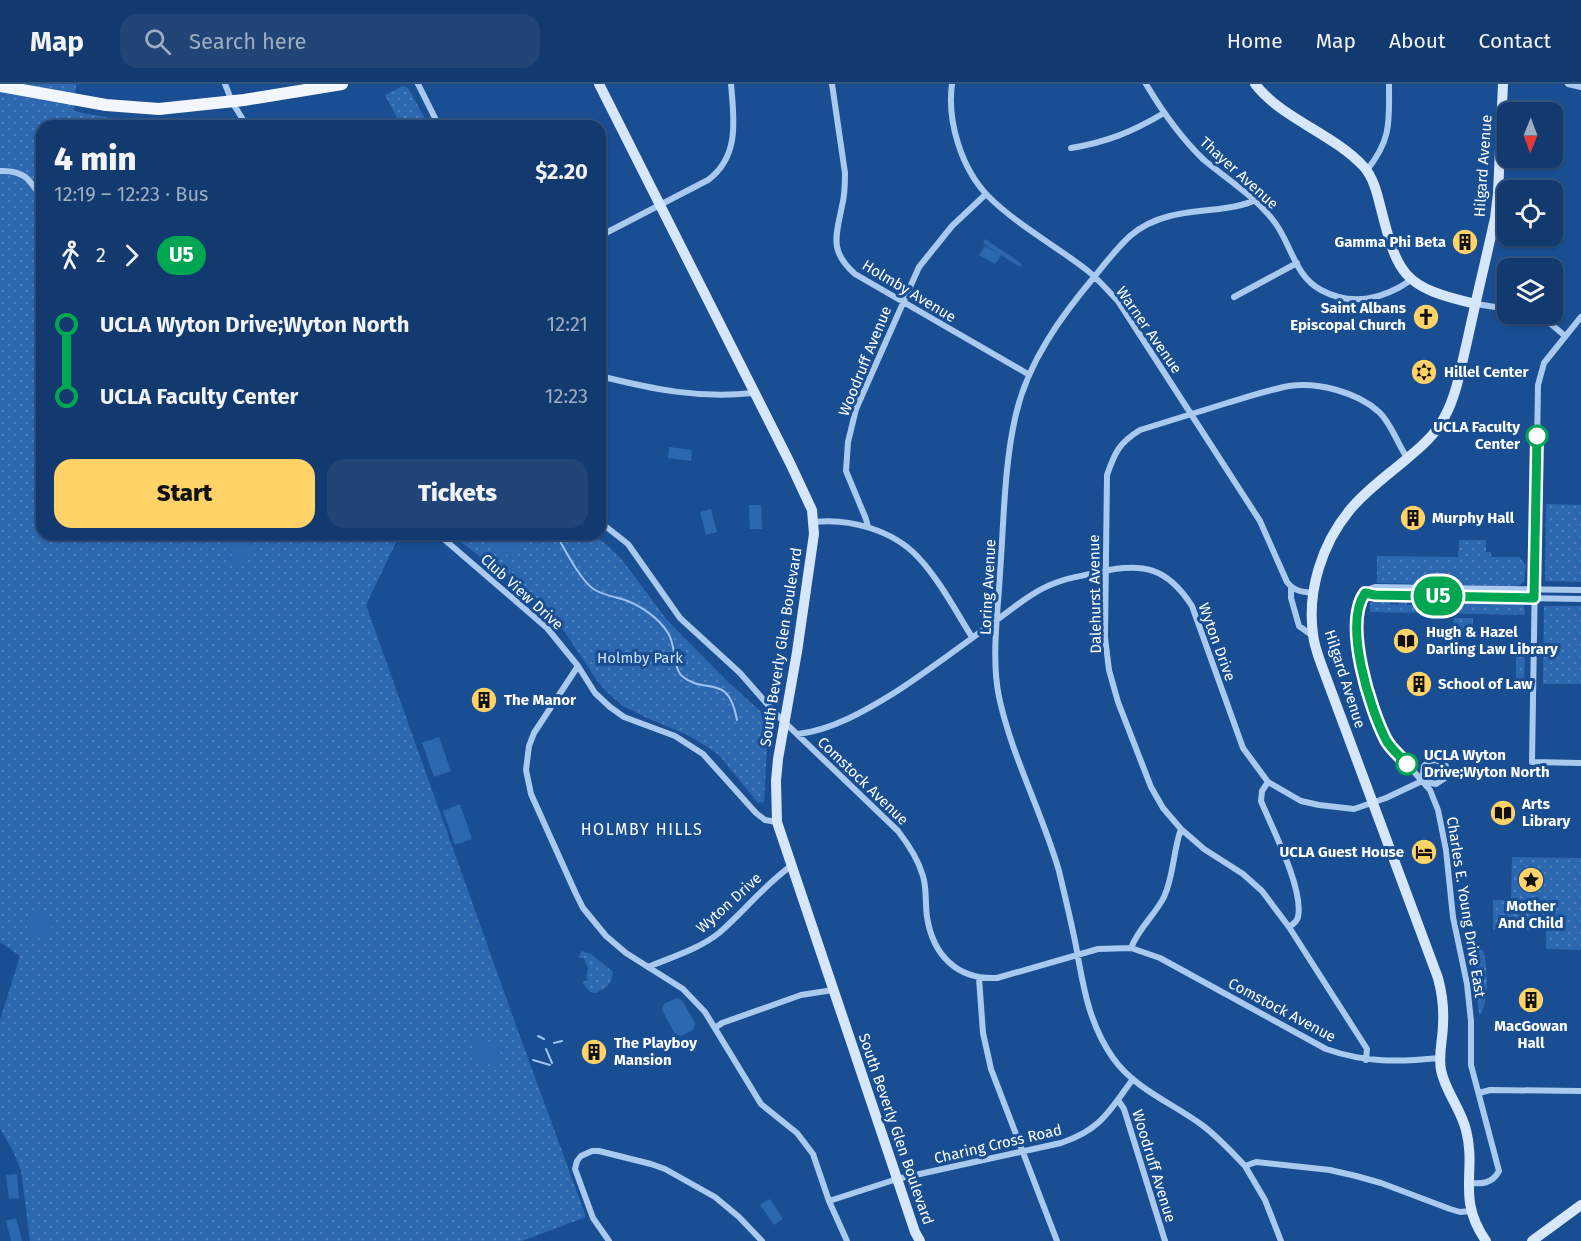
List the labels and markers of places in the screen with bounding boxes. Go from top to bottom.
building icon: Gamma Phi Beta [1450,227,1480,257]
place label: Gamma Phi Beta [1334,233,1446,251]
place label: Saint Albans Episcopal Church [1290,299,1406,334]
church icon: Saint Albans Episcopal Church [1411,302,1441,332]
synagogue icon: Hillel Center [1409,357,1439,387]
place label: Hillel Center [1444,363,1529,381]
place label: UCLA Faculty Center [1433,418,1521,453]
marker: UCLA Faculty Center [1526,425,1548,447]
building icon: Murphy Hall [1398,503,1428,533]
place label: Murphy Hall [1432,509,1515,527]
place label: Hugh & Hazel Darling Law Library [1426,623,1558,658]
library icon: Hugh & Hazel Darling Law Library [1391,626,1421,656]
building icon: School of Law [1404,669,1434,699]
place label: School of Law [1438,675,1533,693]
building icon: The Manor [469,685,499,715]
place label: The Manor [504,691,577,709]
place label: UCLA Wyton Drive;Wyton North [1424,746,1550,781]
marker: UCLA Wyton Drive;Wyton North [1396,753,1418,775]
place label: Arts Library [1521,795,1571,830]
library icon: Arts Library [1488,798,1518,828]
hotel icon: UCLA Guest House [1409,837,1439,867]
place label: UCLA Guest House [1280,843,1404,861]
place icon: Mother And Child [1516,865,1546,895]
place label: Mother And Child [1498,897,1563,932]
building icon: MacGowan Hall [1516,985,1546,1015]
place label: MacGowan Hall [1494,1017,1568,1052]
place label: The Playboy Mansion [614,1034,697,1069]
building icon: The Playboy Mansion [579,1037,609,1067]

